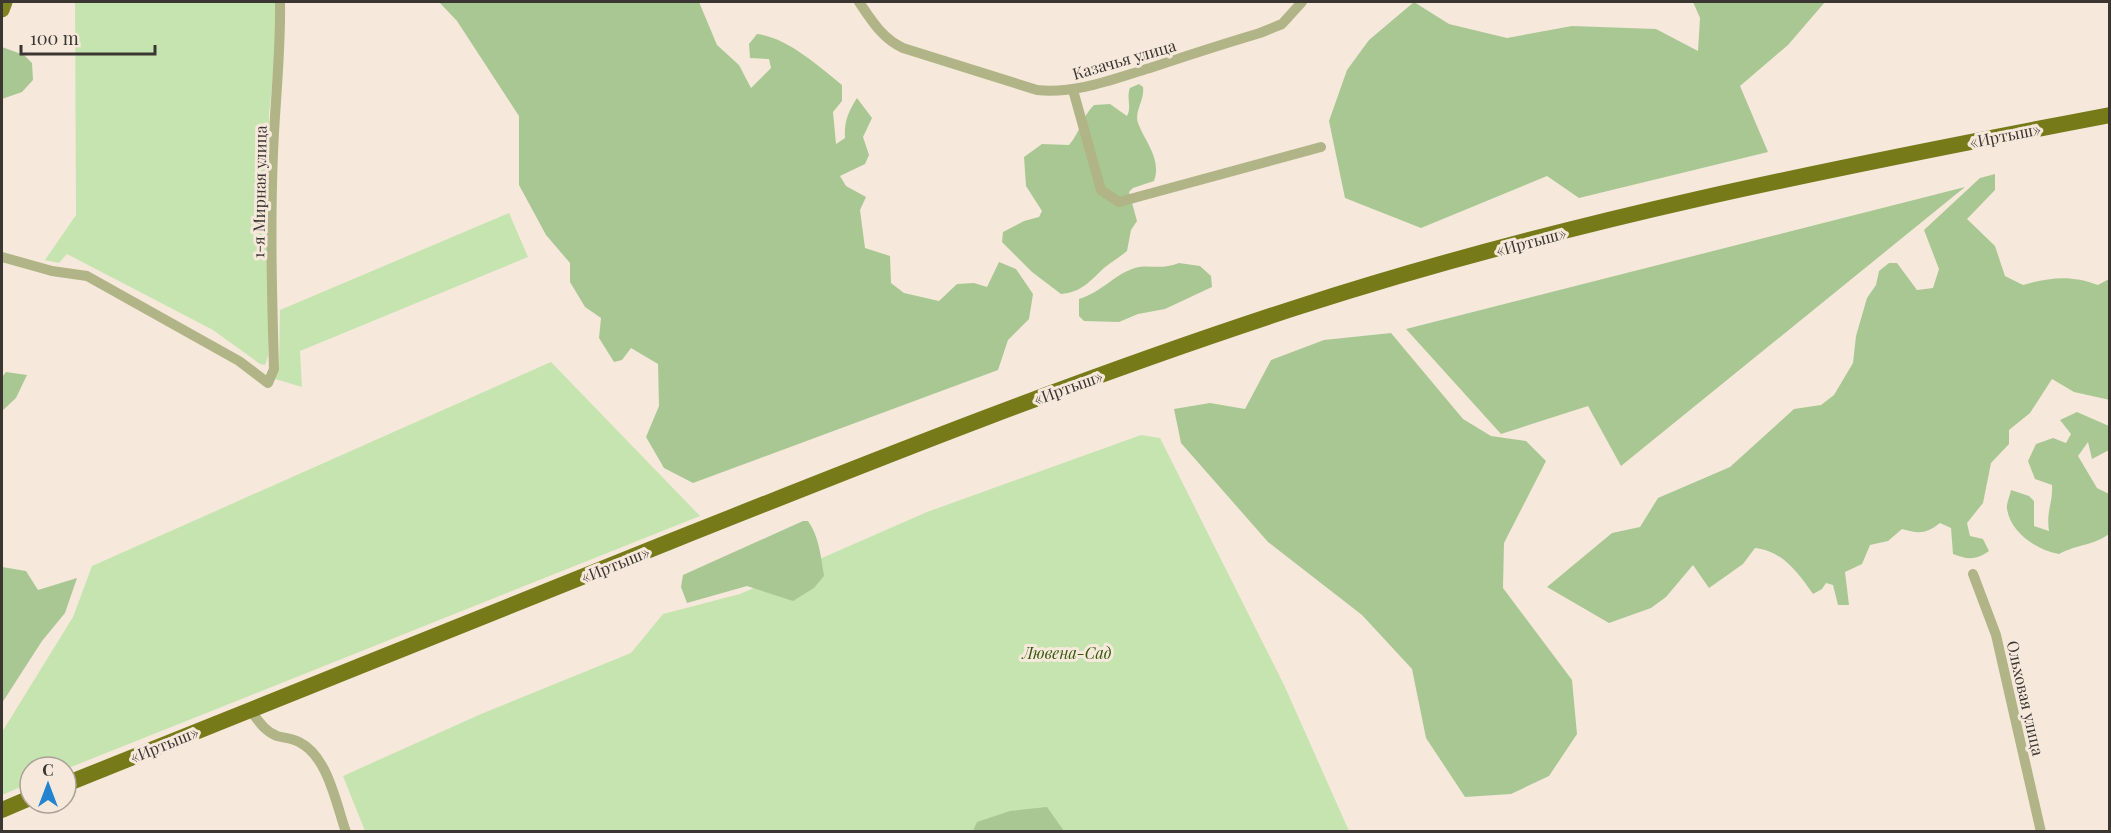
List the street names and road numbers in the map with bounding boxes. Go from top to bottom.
street label: Казачья улица [1070,34,1178,84]
street label: «Иртыш» [1968,118,2042,152]
street label: 1-я Мирная улица [247,125,271,259]
street label: «Иртыш» [1493,222,1569,260]
street label: «Иртыш» [1031,365,1105,409]
street label: «Иртыш» [578,541,652,587]
street label: Ольховая улица [2003,638,2049,758]
street label: «Иртыш» [127,721,201,767]

